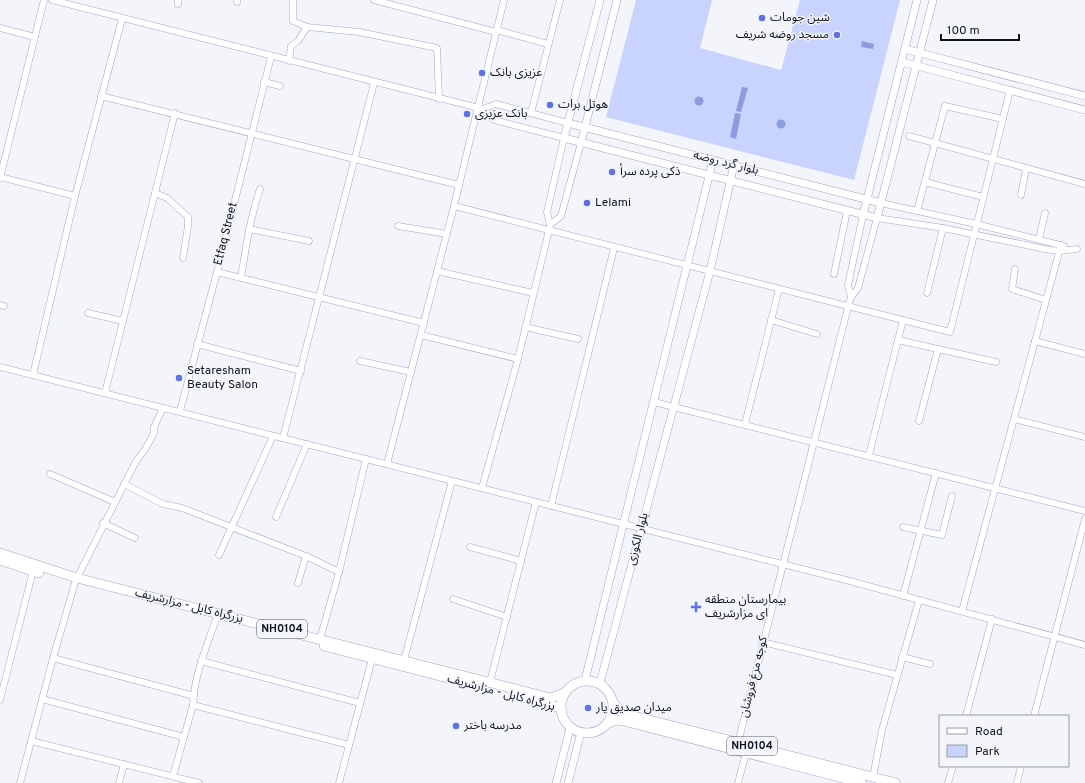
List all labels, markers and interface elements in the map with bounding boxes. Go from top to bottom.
place label: شین جومات [770,10,830,26]
marker: شین جومات [757,13,767,23]
scale bar [941,16,1019,42]
text: 100 m [947,23,980,39]
place label: مسجد روضه شریف [736,27,829,43]
marker: مسجد روضه شریف [832,30,842,40]
place label: عزیزی بانک [490,65,542,81]
marker: عزیزی بانک [477,68,487,78]
place label: هوتل برات [558,97,608,113]
marker: هوتل برات [545,100,555,110]
place label: بانک عزیزی [475,106,527,122]
marker: بانک عزیزی [462,109,472,119]
street label: بلوار گرد روضه [692,147,760,179]
place label: ذکی پرده سرأ [620,163,681,180]
marker: ذکی پرده سرأ [607,167,617,177]
place label: Lelami [595,195,631,211]
marker: Lelami [582,198,592,208]
street label: Etfaq Street [210,201,242,267]
place label: Setaresham Beauty Salon [187,363,258,393]
marker: Setaresham Beauty Salon [174,373,184,383]
street label: بلوار الکوزی [623,511,653,567]
street label: بزرگراه کابل - مزارشریف [133,585,245,627]
place label: بیمارستان منطقه ای مزارشریف [705,592,786,622]
marker: بیمارستان منطقه ای مزارشریف [690,601,702,613]
road number: NH0104 [257,620,307,638]
street label: كوجه مرغ فروشان [736,634,772,719]
street label: بزرگراه کابل - مزارشریف [445,671,557,715]
place label: میدان صدیق یار [595,700,672,716]
marker: میدان صدیق یار [583,703,593,713]
legend [939,715,1069,767]
place label: مدرسه باختر [463,718,522,734]
marker: مدرسه باختر [451,721,461,731]
text: Road [975,724,1003,740]
road number: NH0104 [727,737,777,755]
text: Park [975,744,1000,760]

